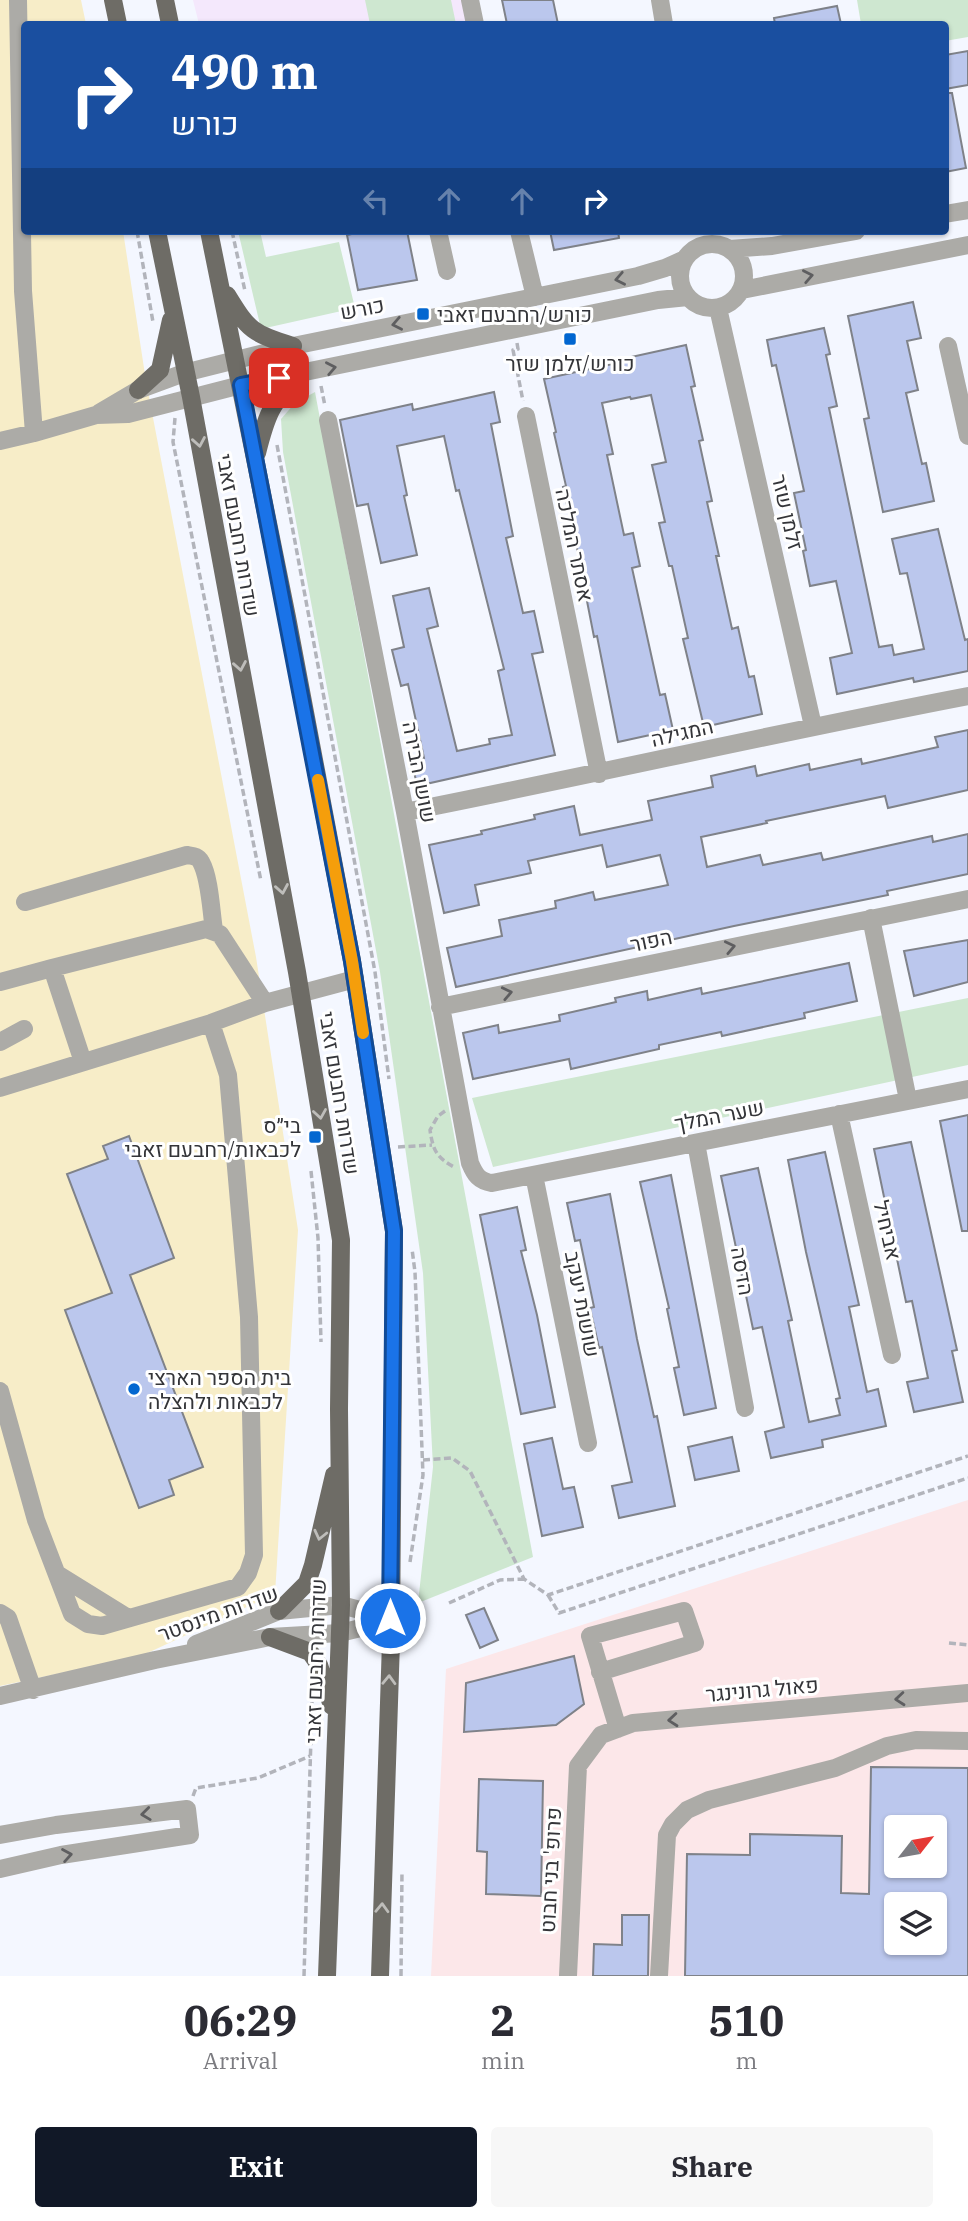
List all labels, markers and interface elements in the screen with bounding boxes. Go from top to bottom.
text: 490 m [171,39,318,102]
icon: right [56,49,147,140]
text: כורש [171,102,239,144]
icon: left [357,182,395,220]
icon: ahead [430,182,468,220]
icon: ahead [503,182,541,220]
icon: right [576,182,614,220]
one-way arrow [802,269,814,284]
one-way arrow [614,271,626,286]
street label: כורש [338,290,386,326]
place label: כורש/רחבעם זאבי [437,300,592,328]
marker: כורש/רחבעם זאבי [415,306,431,322]
one-way arrow [391,316,403,331]
marker: כורש/זלמן שזר [562,331,578,347]
pin [249,348,309,408]
place label: כורש/זלמן שזר [506,349,635,377]
icon: arrive [260,359,298,397]
one-way arrow [325,361,337,376]
one-way arrow [191,436,206,448]
street label: שדרות רחבעם זאבי [211,451,267,619]
street label: זלמן שזר [766,471,810,553]
street label: אסתר המלכה [549,486,601,604]
one-way arrow [232,660,247,672]
street label: המגילה [648,711,716,753]
street label: שושן הבירה [396,719,444,825]
one-way arrow [273,883,288,895]
street label: הפור [628,922,674,958]
one-way arrow [724,941,736,956]
one-way arrow [501,987,513,1002]
street label: שדרות רחבעם זאבי [313,1009,367,1177]
street label: שער המלך [672,1093,766,1137]
one-way arrow [312,1108,327,1120]
place label: בי״ס לכבאות/רחבעם זאבי [125,1111,301,1163]
marker: בי״ס לכבאות/רחבעם זאבי [307,1129,323,1145]
street label: אביחיל [868,1197,908,1263]
street label: הדסה [725,1244,761,1298]
street label: שושנת יעקב [559,1248,607,1360]
place label: בית הספר הארצי לכבאות ולהצלה [148,1363,291,1415]
marker: בית הספר הארצי לכבאות ולהצלה [126,1381,142,1397]
one-way arrow [314,1529,329,1541]
street label: שדרות מינסטר [154,1578,282,1648]
street label: שדרות רחבעם זאבי [298,1578,332,1744]
position arrow [353,1581,427,1655]
street label: פאול גרונינגר [704,1670,820,1708]
one-way arrow [382,1675,397,1686]
one-way arrow [894,1691,905,1706]
one-way arrow [668,1712,679,1727]
one-way arrow [140,1807,152,1822]
street label: פרופ' בני חבוט [533,1807,567,1933]
north arrow [884,1815,947,1878]
map controls [884,1815,947,1955]
one-way arrow [61,1848,73,1863]
button: layers [884,1892,947,1955]
one-way arrow [375,1902,390,1913]
text: 06:29 [184,1993,297,2048]
text: 2 [490,1993,516,2048]
text: 510 [709,1993,784,2048]
text: Arrival [203,2045,278,2075]
text: min [481,2045,525,2075]
text: m [735,2045,757,2075]
button: Exit [35,2127,477,2207]
button: Share [491,2127,933,2207]

